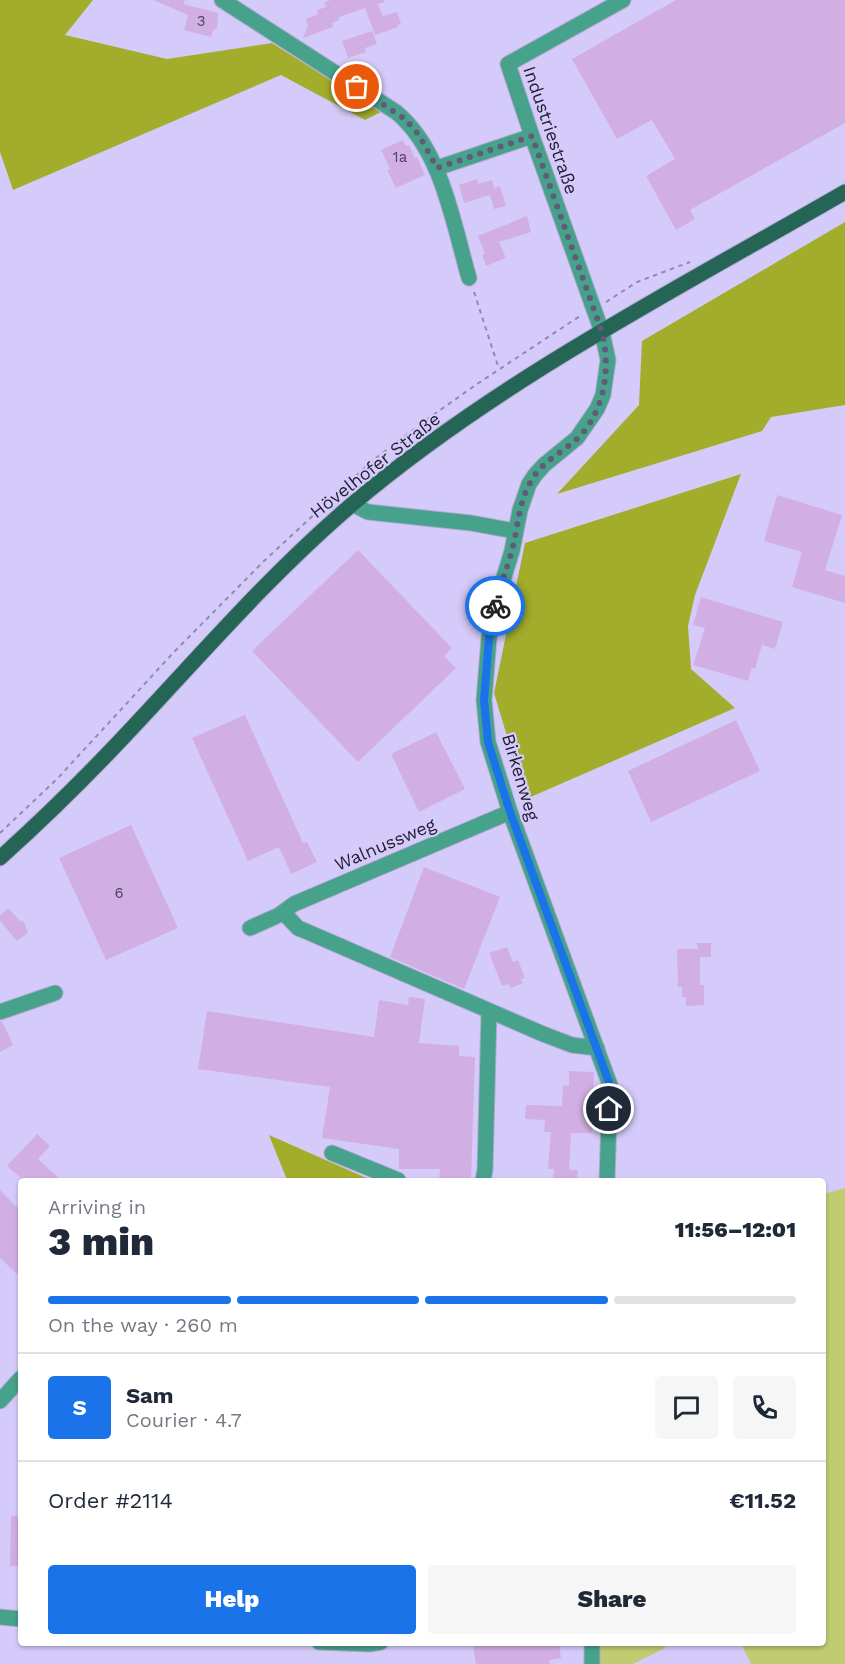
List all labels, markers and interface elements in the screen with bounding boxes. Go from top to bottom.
house number: 3 [197,12,205,30]
pin [331,61,382,112]
street label: Industriestraße [519,63,583,197]
icon: bag [340,70,373,103]
house number: 1a [393,148,408,166]
street label: Hövelhofer Straße [306,408,444,522]
courier [465,576,525,636]
icon: bike [479,590,512,623]
street label: Birkenweg [498,731,544,823]
street label: Walnussweg [331,813,439,875]
house number: 6 [114,884,124,902]
pin [583,1083,634,1134]
icon: home [592,1092,625,1125]
text: Arriving in [48,1195,146,1219]
text: 11:56–12:01 [675,1217,796,1242]
text: 3 min [48,1219,154,1264]
text: On the way · 260 m [48,1313,238,1337]
button: chat [655,1376,718,1439]
button: phone [733,1376,796,1439]
text: Sam [126,1383,174,1408]
text: S [72,1395,87,1420]
text: Courier · 4.7 [126,1408,242,1432]
text: Order #2114 [48,1488,173,1513]
text: €11.52 [729,1488,796,1513]
button: Help [48,1565,416,1634]
button: Share [428,1565,796,1634]

